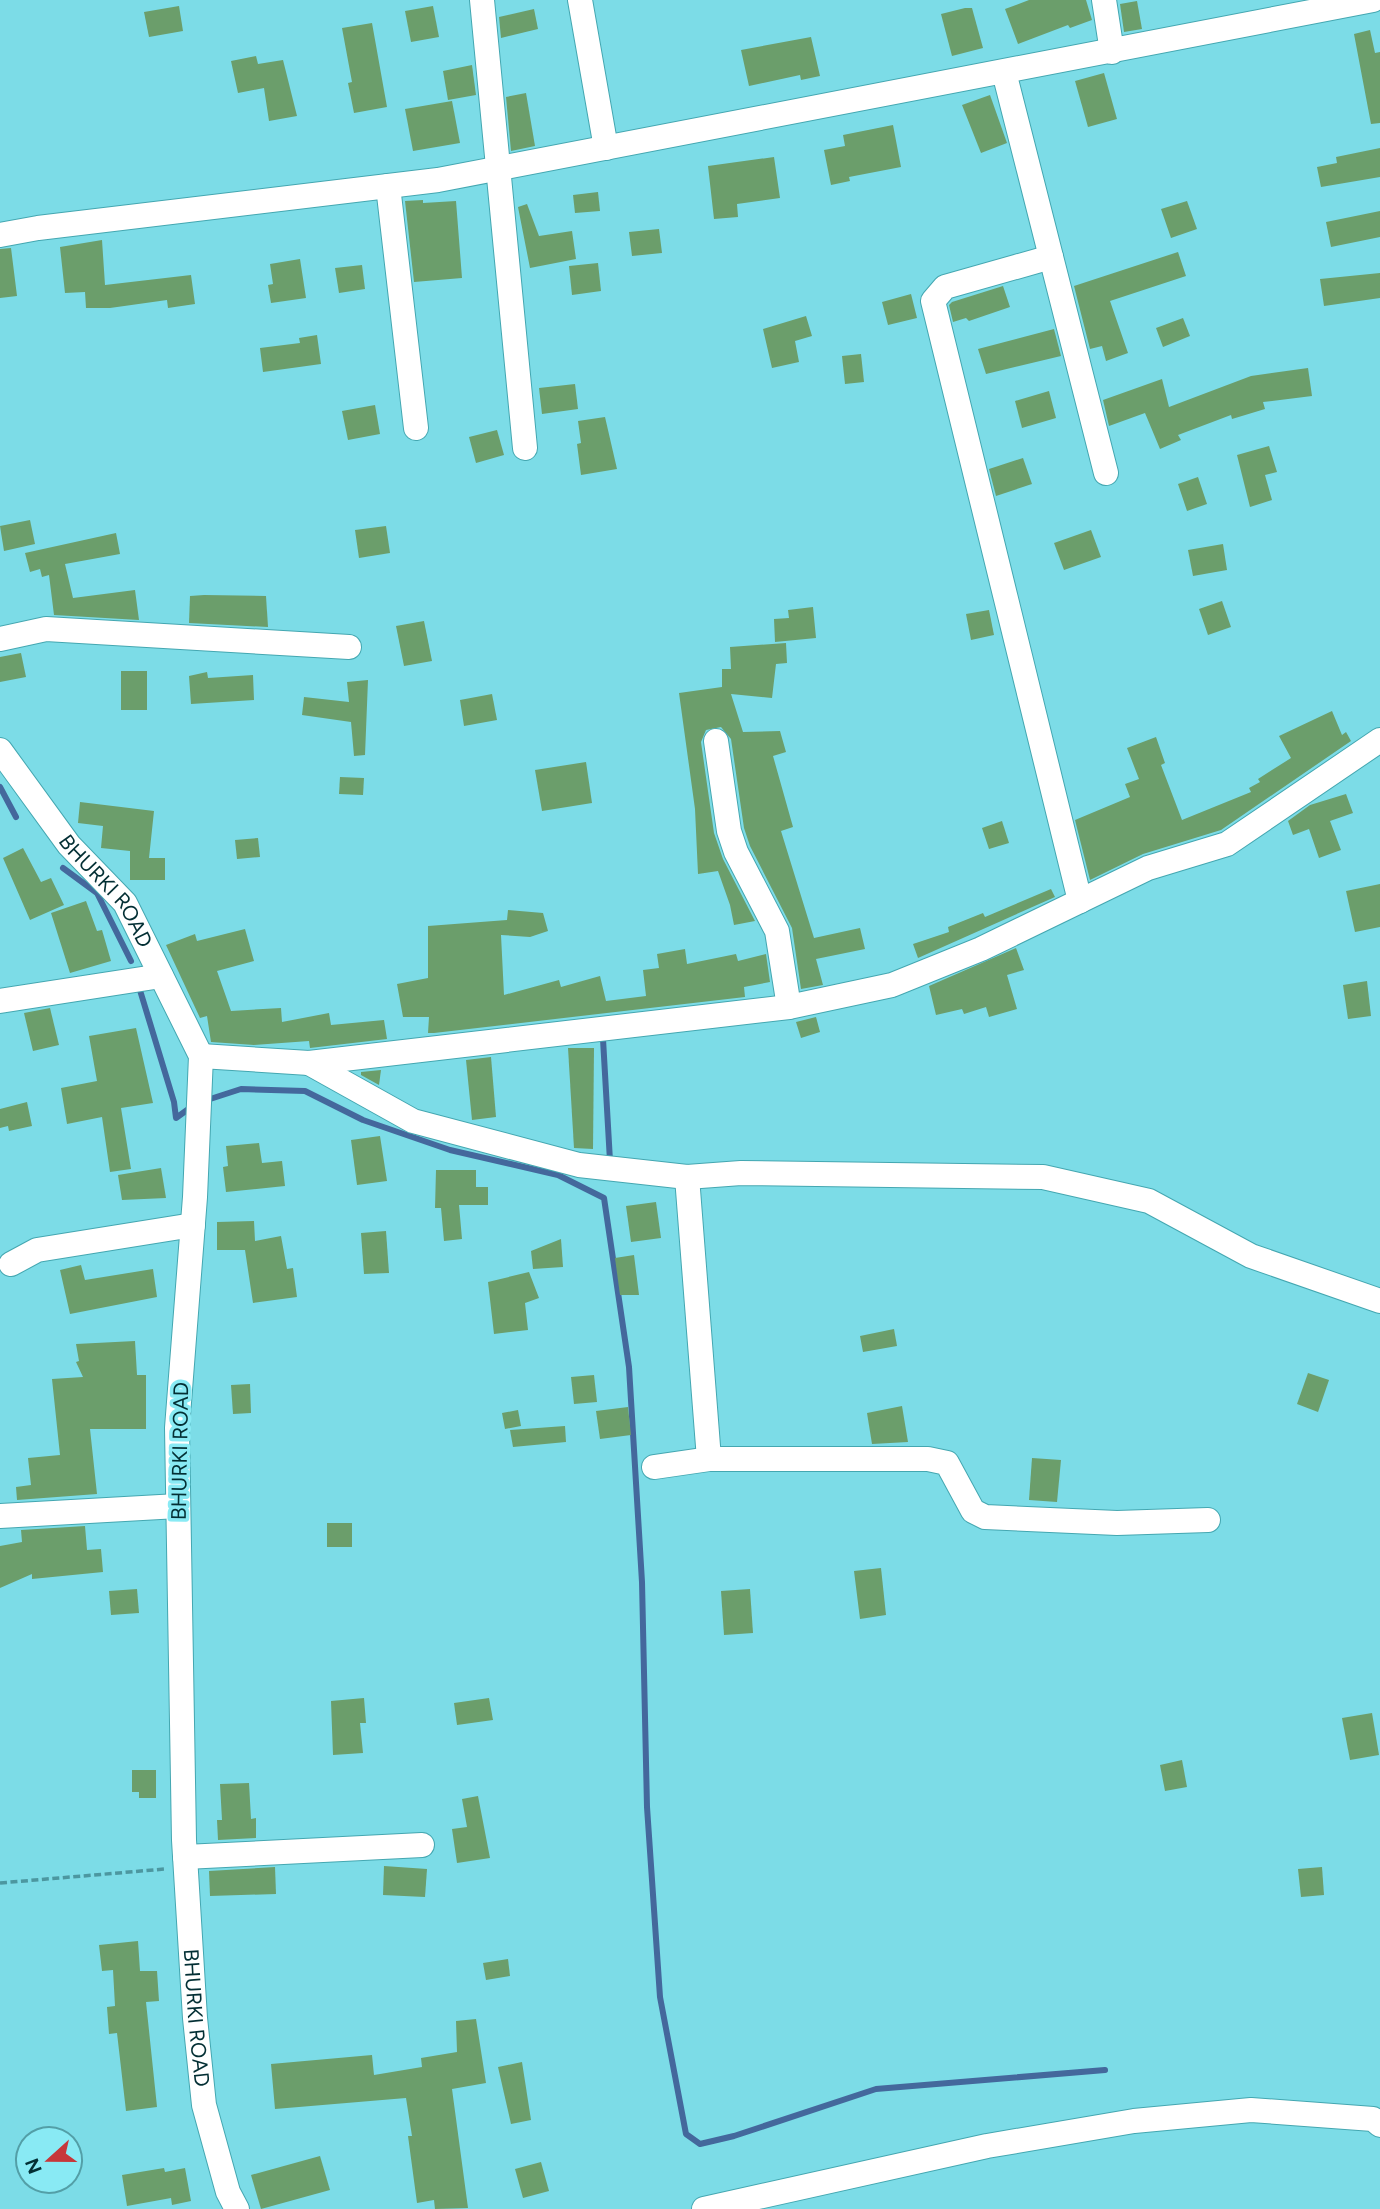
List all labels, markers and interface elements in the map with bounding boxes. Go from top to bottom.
street label: BHURKI ROAD [54,830,158,952]
street label: BHURKI ROAD [166,1382,193,1520]
street label: BHURKI ROAD [179,1948,215,2088]
north arrow [14,2125,84,2195]
text: N [20,2155,47,2177]

